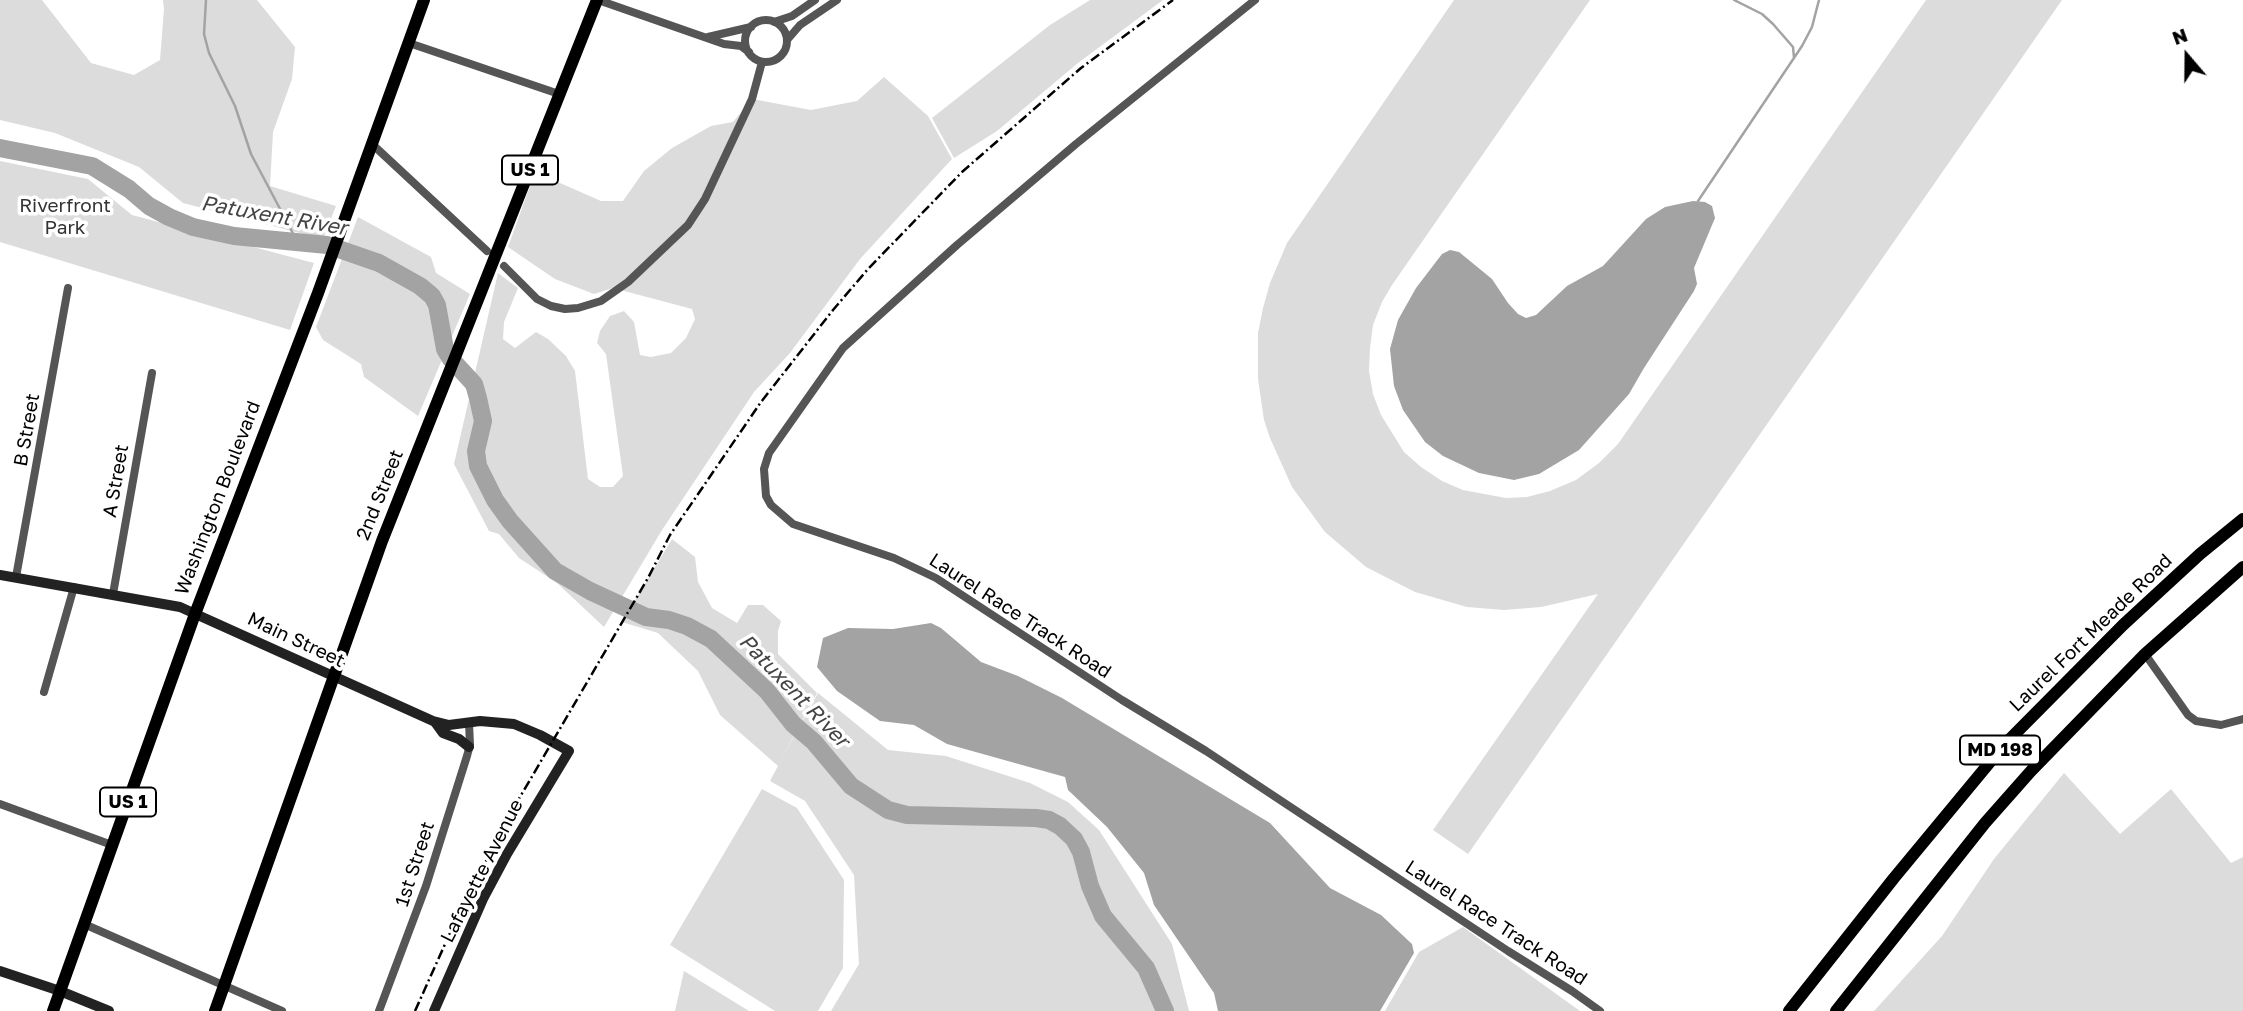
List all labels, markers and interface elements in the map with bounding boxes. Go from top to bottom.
north arrow [2152,21,2222,91]
text: N [2169,23,2190,49]
road number: US 1 [502,155,558,184]
water label: Patuxent River [199,191,349,241]
park label: Riverfront Park [19,195,111,239]
street label: B Street [9,392,45,468]
street label: Washington Boulevard [170,398,266,598]
street label: A Street [98,443,134,519]
street label: 2nd Street [352,447,408,543]
street label: Laurel Race Track Road [925,549,1115,683]
street label: Laurel Fort Meade Road [2005,549,2177,717]
street label: Main Street [244,608,348,672]
water label: Patuxent River [734,629,854,753]
road number: MD 198 [1960,736,2040,764]
road number: US 1 [100,788,156,816]
street label: Lafayette Avenue [436,796,528,946]
street label: 1st Street [391,819,439,909]
street label: Laurel Race Track Road [1401,856,1591,990]

